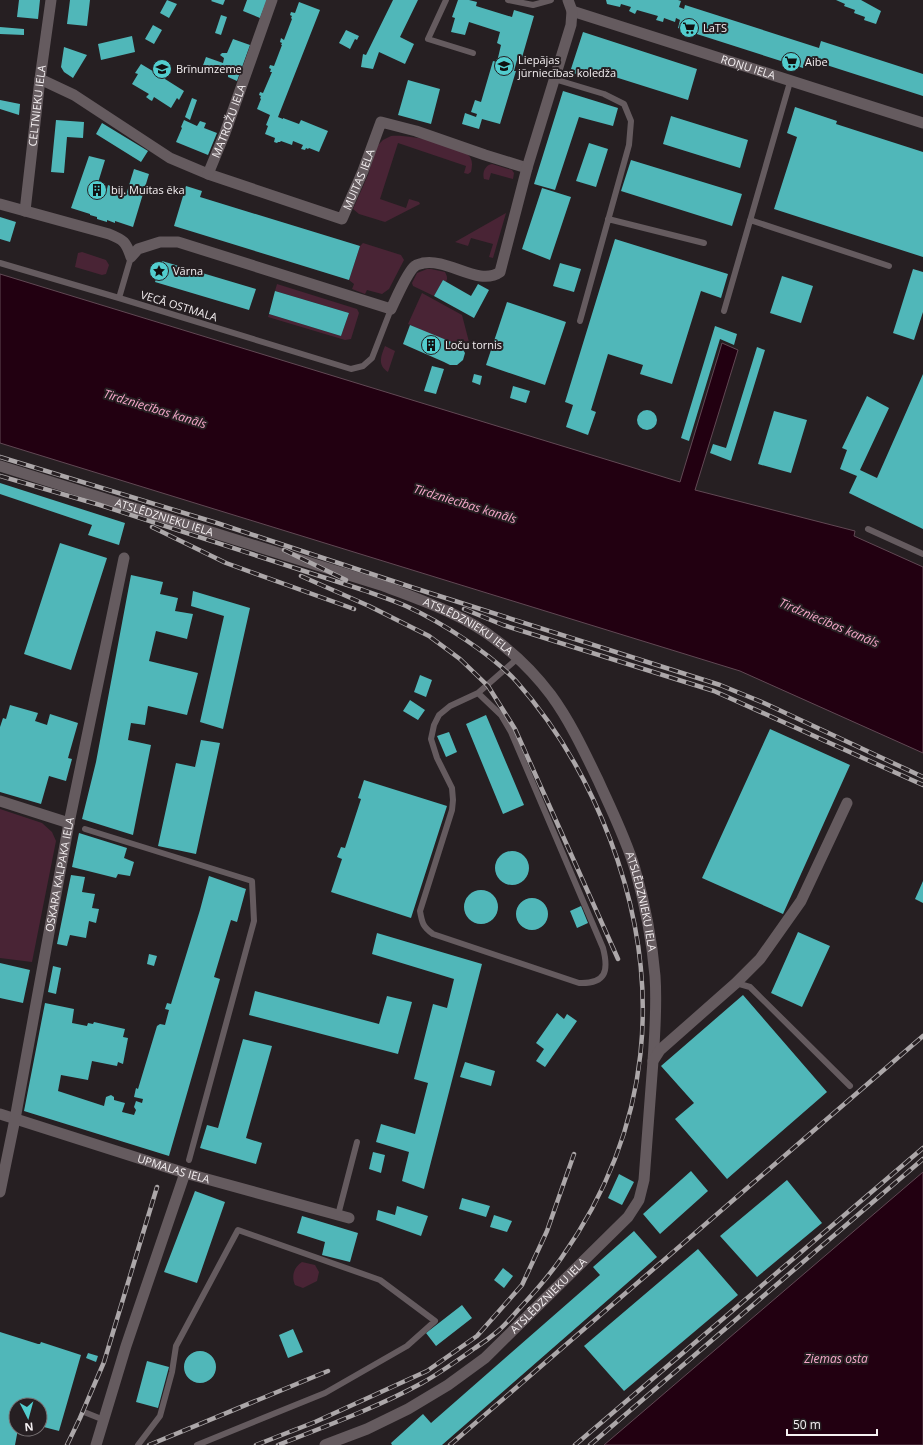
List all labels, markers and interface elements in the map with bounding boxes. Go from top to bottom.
supermarket icon: LaTS [678,17,700,39]
place label: LaTS [703,20,727,35]
street label: ROŅU IELA [719,51,778,82]
supermarket icon: Aibe [780,51,802,73]
place label: Liepājas jūrniecības koledža [517,52,616,80]
place label: Aibe [805,54,828,69]
school or university icon: Liepājas jūrniecības koledža [493,55,515,77]
school or university icon: Brīnumzeme [151,58,173,80]
place label: Brīnumzeme [176,61,242,76]
street label: CELTNIEKU IELA [24,64,49,147]
street label: MATROŽU IELA [208,82,249,160]
street label: MUITAS IELA [339,147,378,212]
building icon: bij. Muitas ēka [86,179,108,201]
place label: bij. Muitas ēka [111,182,185,197]
place icon: Vārna [148,260,170,282]
place label: Vārna [173,263,203,278]
street label: VECĀ OSTMALA [139,287,219,324]
building icon: Loču tornis [420,334,442,356]
place label: Loču tornis [445,337,502,352]
water label: Tirdzniecības kanāls [102,385,209,432]
water label: Tirdzniecības kanāls [412,480,519,527]
street label: ATSLĒDZNIEKU IELA [113,494,215,539]
street label: ATSLĒDZNIEKU IELA [421,594,517,658]
water label: Tirdzniecības kanāls [777,594,882,651]
street label: OSKARA KALPAKA IELA [41,816,77,933]
street label: ATSLĒDZNIEKU IELA [623,849,660,952]
street label: UPMALAS IELA [136,1150,212,1186]
street label: ATSLĒDZNIEKU IELA [506,1254,590,1336]
water label: Ziemas osta [803,1350,868,1367]
north arrow [8,1397,48,1437]
scale bar [787,1411,877,1437]
text: 50 m [793,1416,821,1433]
text: N [24,1420,34,1435]

